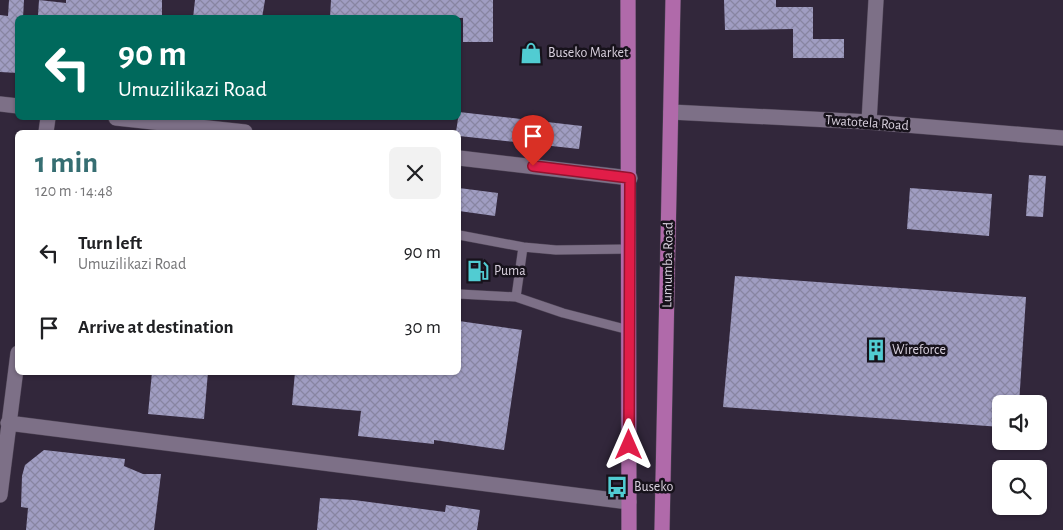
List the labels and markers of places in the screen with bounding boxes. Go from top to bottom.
shop icon: Buseko Market [518,40,544,66]
place label: Buseko Market [548,46,629,60]
pin [512,115,554,166]
fuel station icon: Puma [465,258,491,284]
place label: Puma [494,264,526,278]
building icon: Wireforce [863,337,889,363]
place label: Wireforce [892,343,946,357]
bus stop icon: Buseko [604,474,630,500]
place label: Buseko [634,480,673,494]

